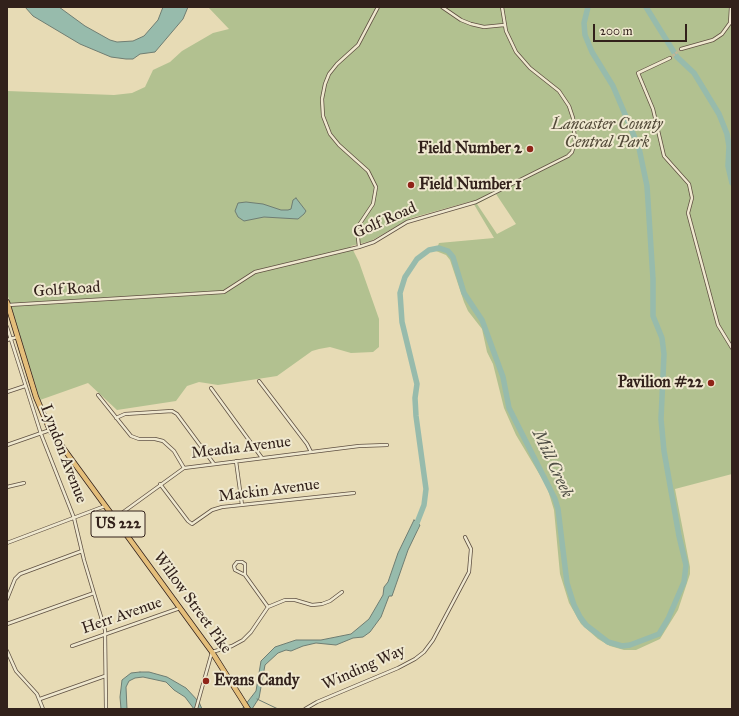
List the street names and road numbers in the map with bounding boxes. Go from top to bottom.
street label: Golf Road [350,199,420,243]
street label: Golf Road [33,278,101,302]
street label: Lyndon Avenue [35,402,91,506]
street label: Meadia Avenue [190,432,292,464]
street label: Mackin Avenue [217,475,321,507]
road number: US 222 [91,511,145,537]
street label: Willow Street Pike [149,548,235,658]
street label: Herr Avenue [79,593,165,639]
street label: Winding Way [320,641,408,695]

